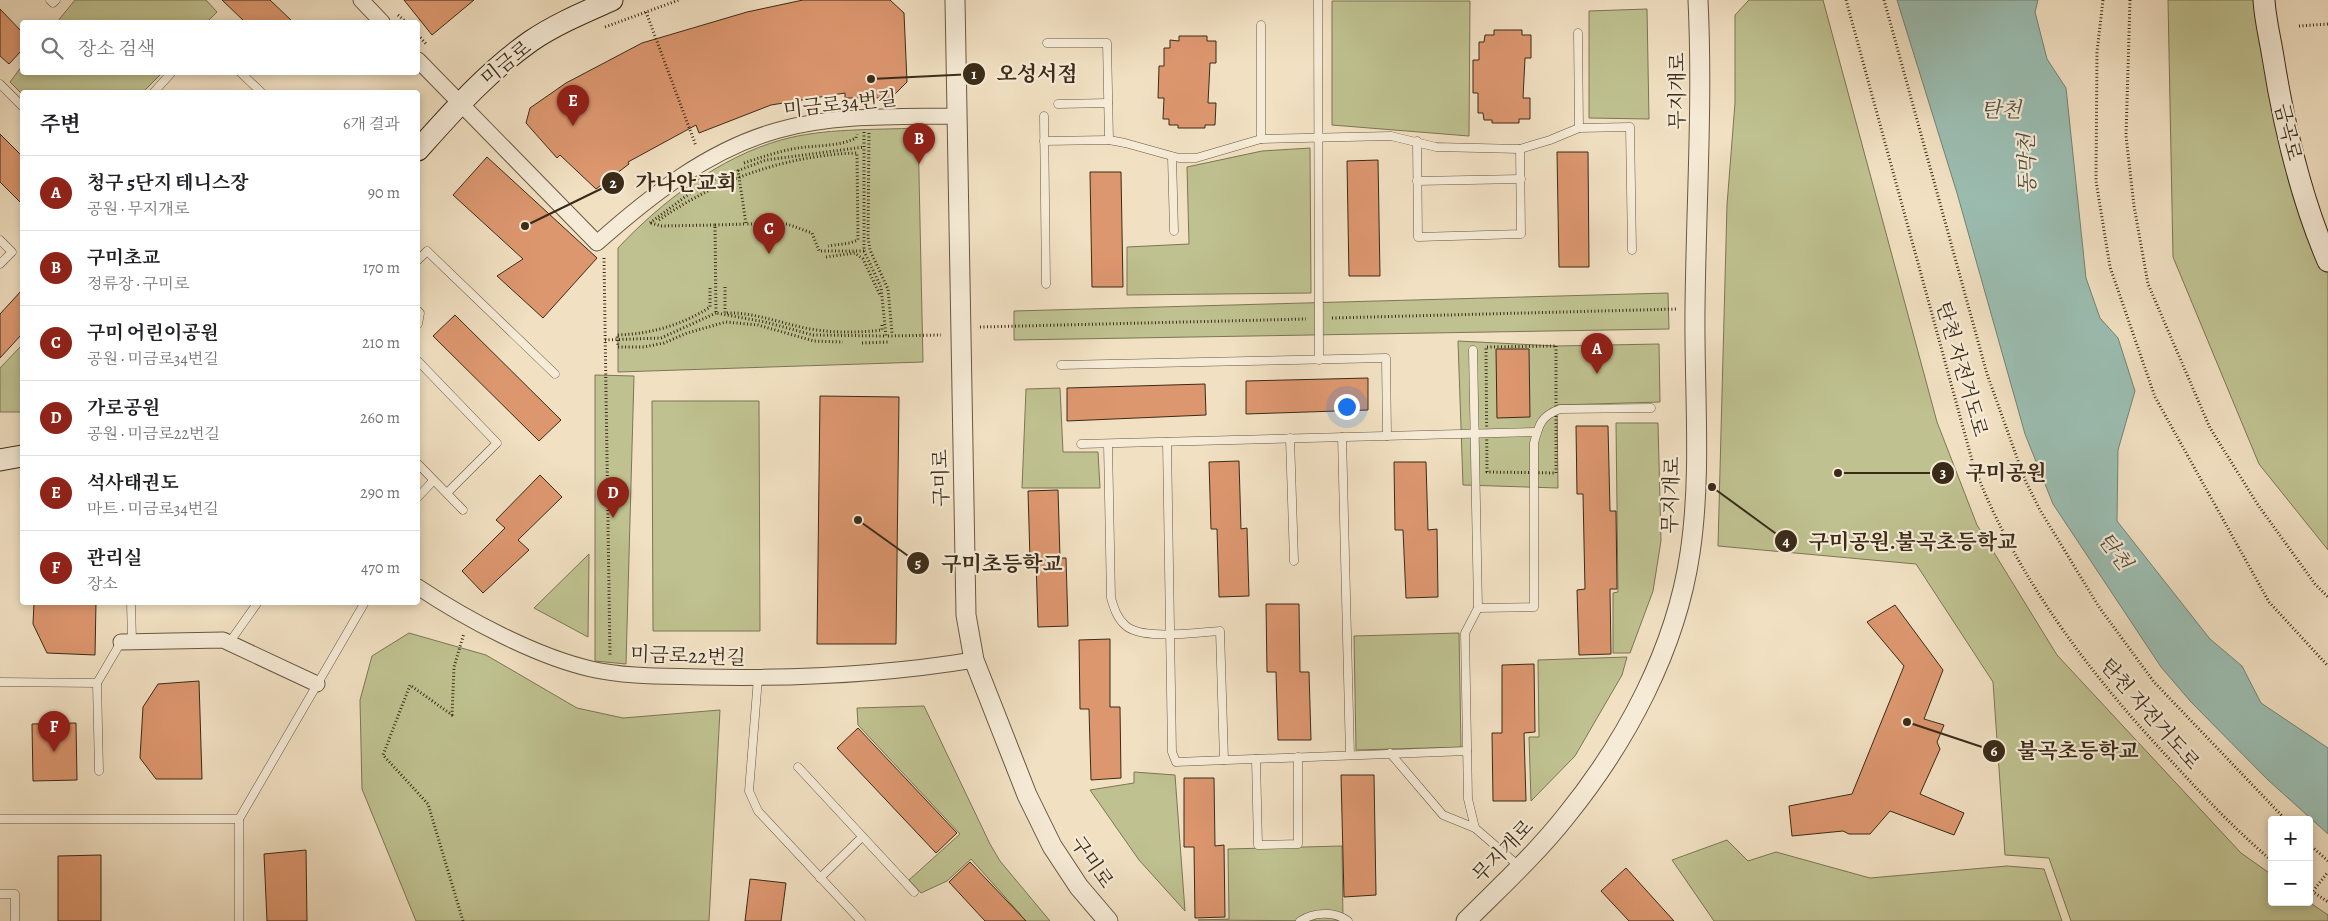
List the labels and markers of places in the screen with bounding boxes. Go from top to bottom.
callout: 오성서점 [962,56,1088,92]
pin: E [557,85,589,126]
pin: B [903,123,935,164]
callout: 가나안교회 [601,165,747,201]
pin: C [753,213,785,254]
pin: A [1581,333,1613,374]
callout: 구미공원 [1931,455,2057,491]
pin: D [597,477,629,518]
callout: 구미공원.불곡초등학교 [1773,523,2027,559]
callout: 구미초등학교 [906,545,1073,581]
pin: F [38,711,70,752]
callout: 불곡초등학교 [1982,733,2149,769]

